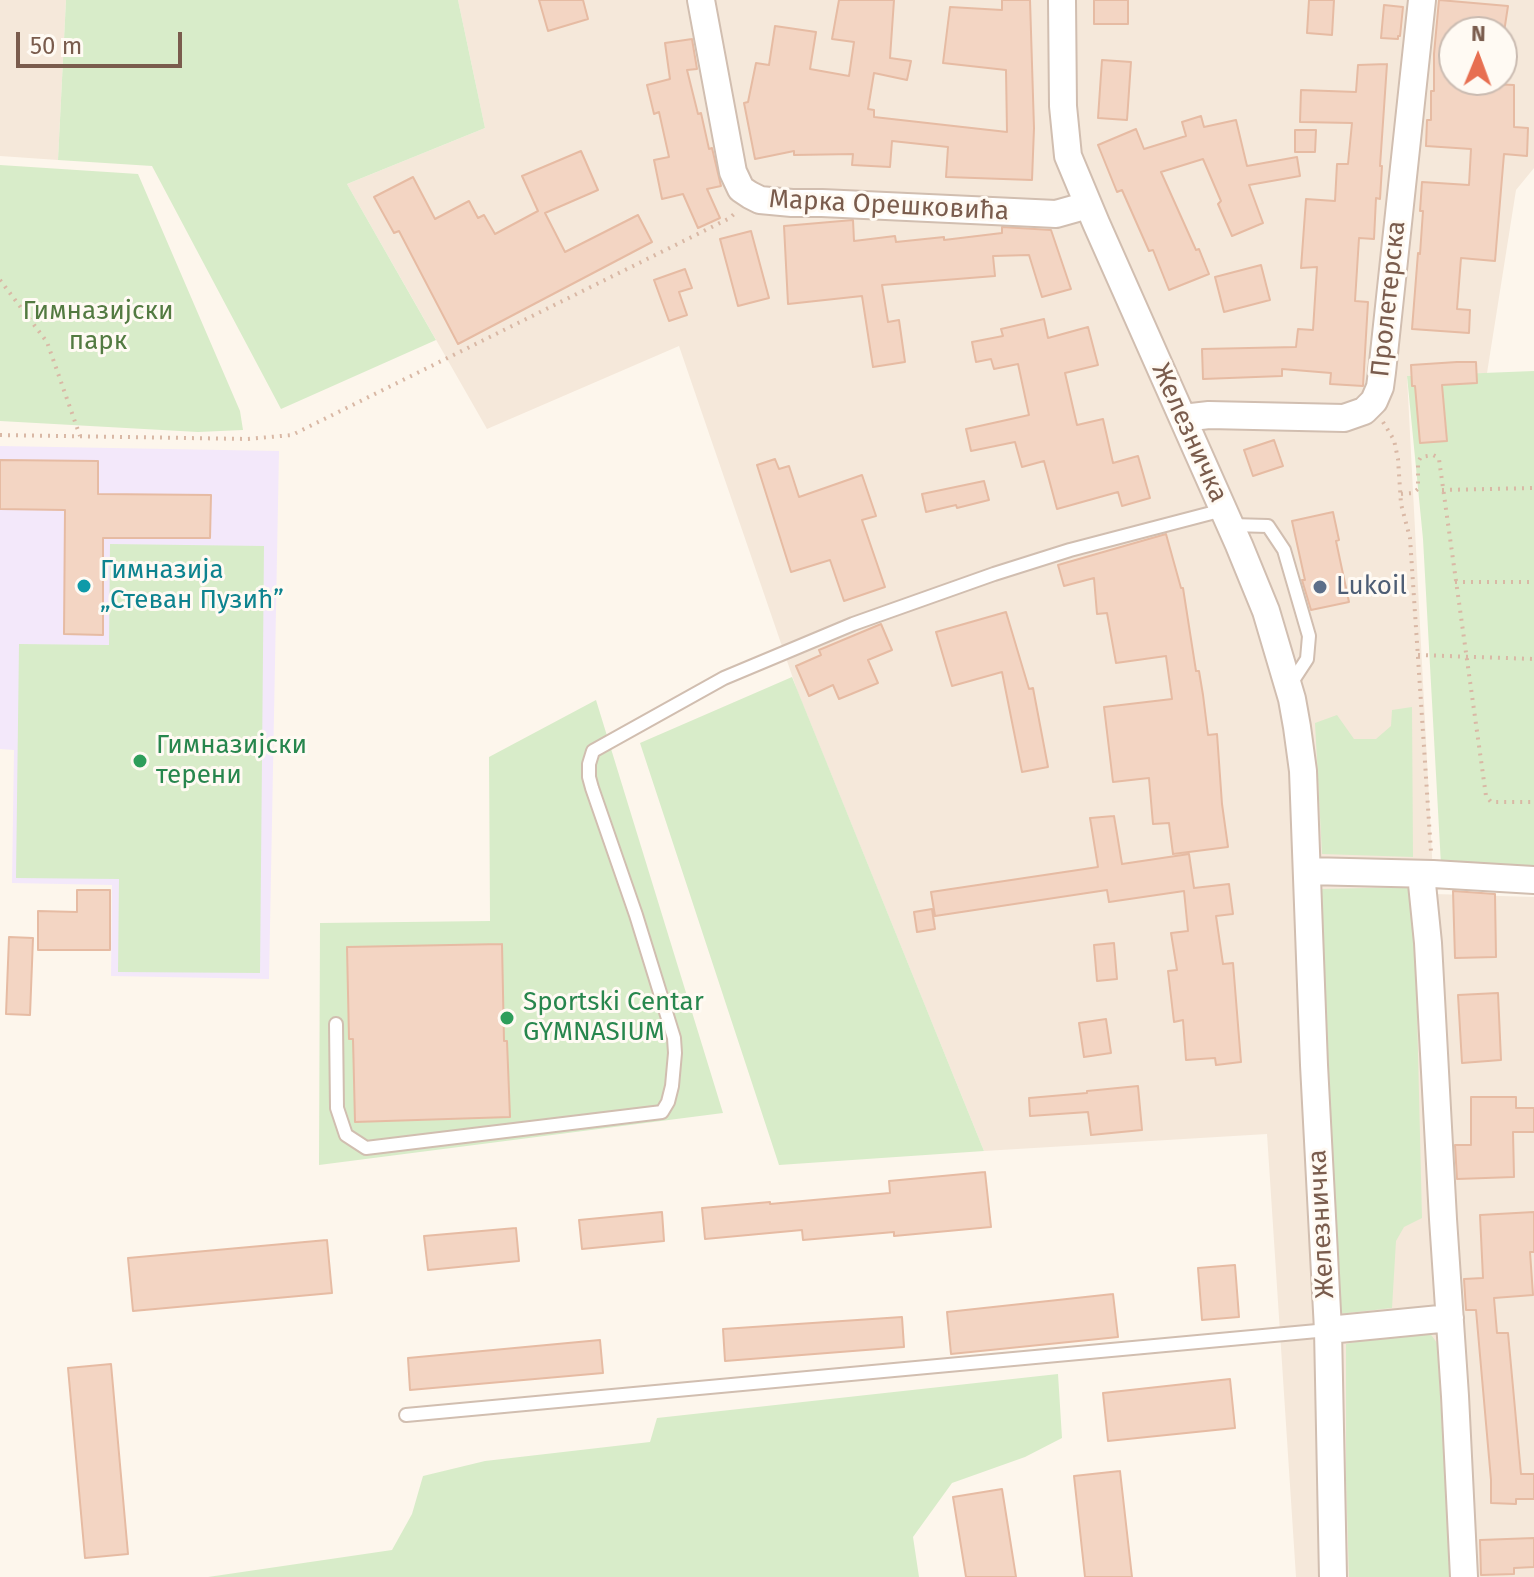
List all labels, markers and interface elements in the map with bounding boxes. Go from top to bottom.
scale bar [20,16,186,66]
north arrow [1438,16,1518,96]
text: N [1471,20,1486,47]
text: 50 m [30,32,82,60]
street label: Марка Орешковића [768,184,1010,228]
street label: Пролетерска [1365,219,1413,379]
park label: Гимназијски парк [22,296,174,358]
street label: Железничка [1144,359,1234,507]
place label: Гимназија „Стеван Пузић” [100,555,284,616]
place label: Lukoil [1336,571,1407,603]
marker: Гимназија „Стеван Пузић” [75,577,93,595]
marker: Lukoil [1311,578,1329,596]
place label: Гимназијски терени [156,730,307,792]
marker: Гимназијски терени [131,752,149,770]
place label: Sportski Centar GYMNASIUM [523,987,704,1048]
marker: Sportski Centar GYMNASIUM [498,1009,516,1027]
street label: Железничка [1303,1149,1341,1299]

